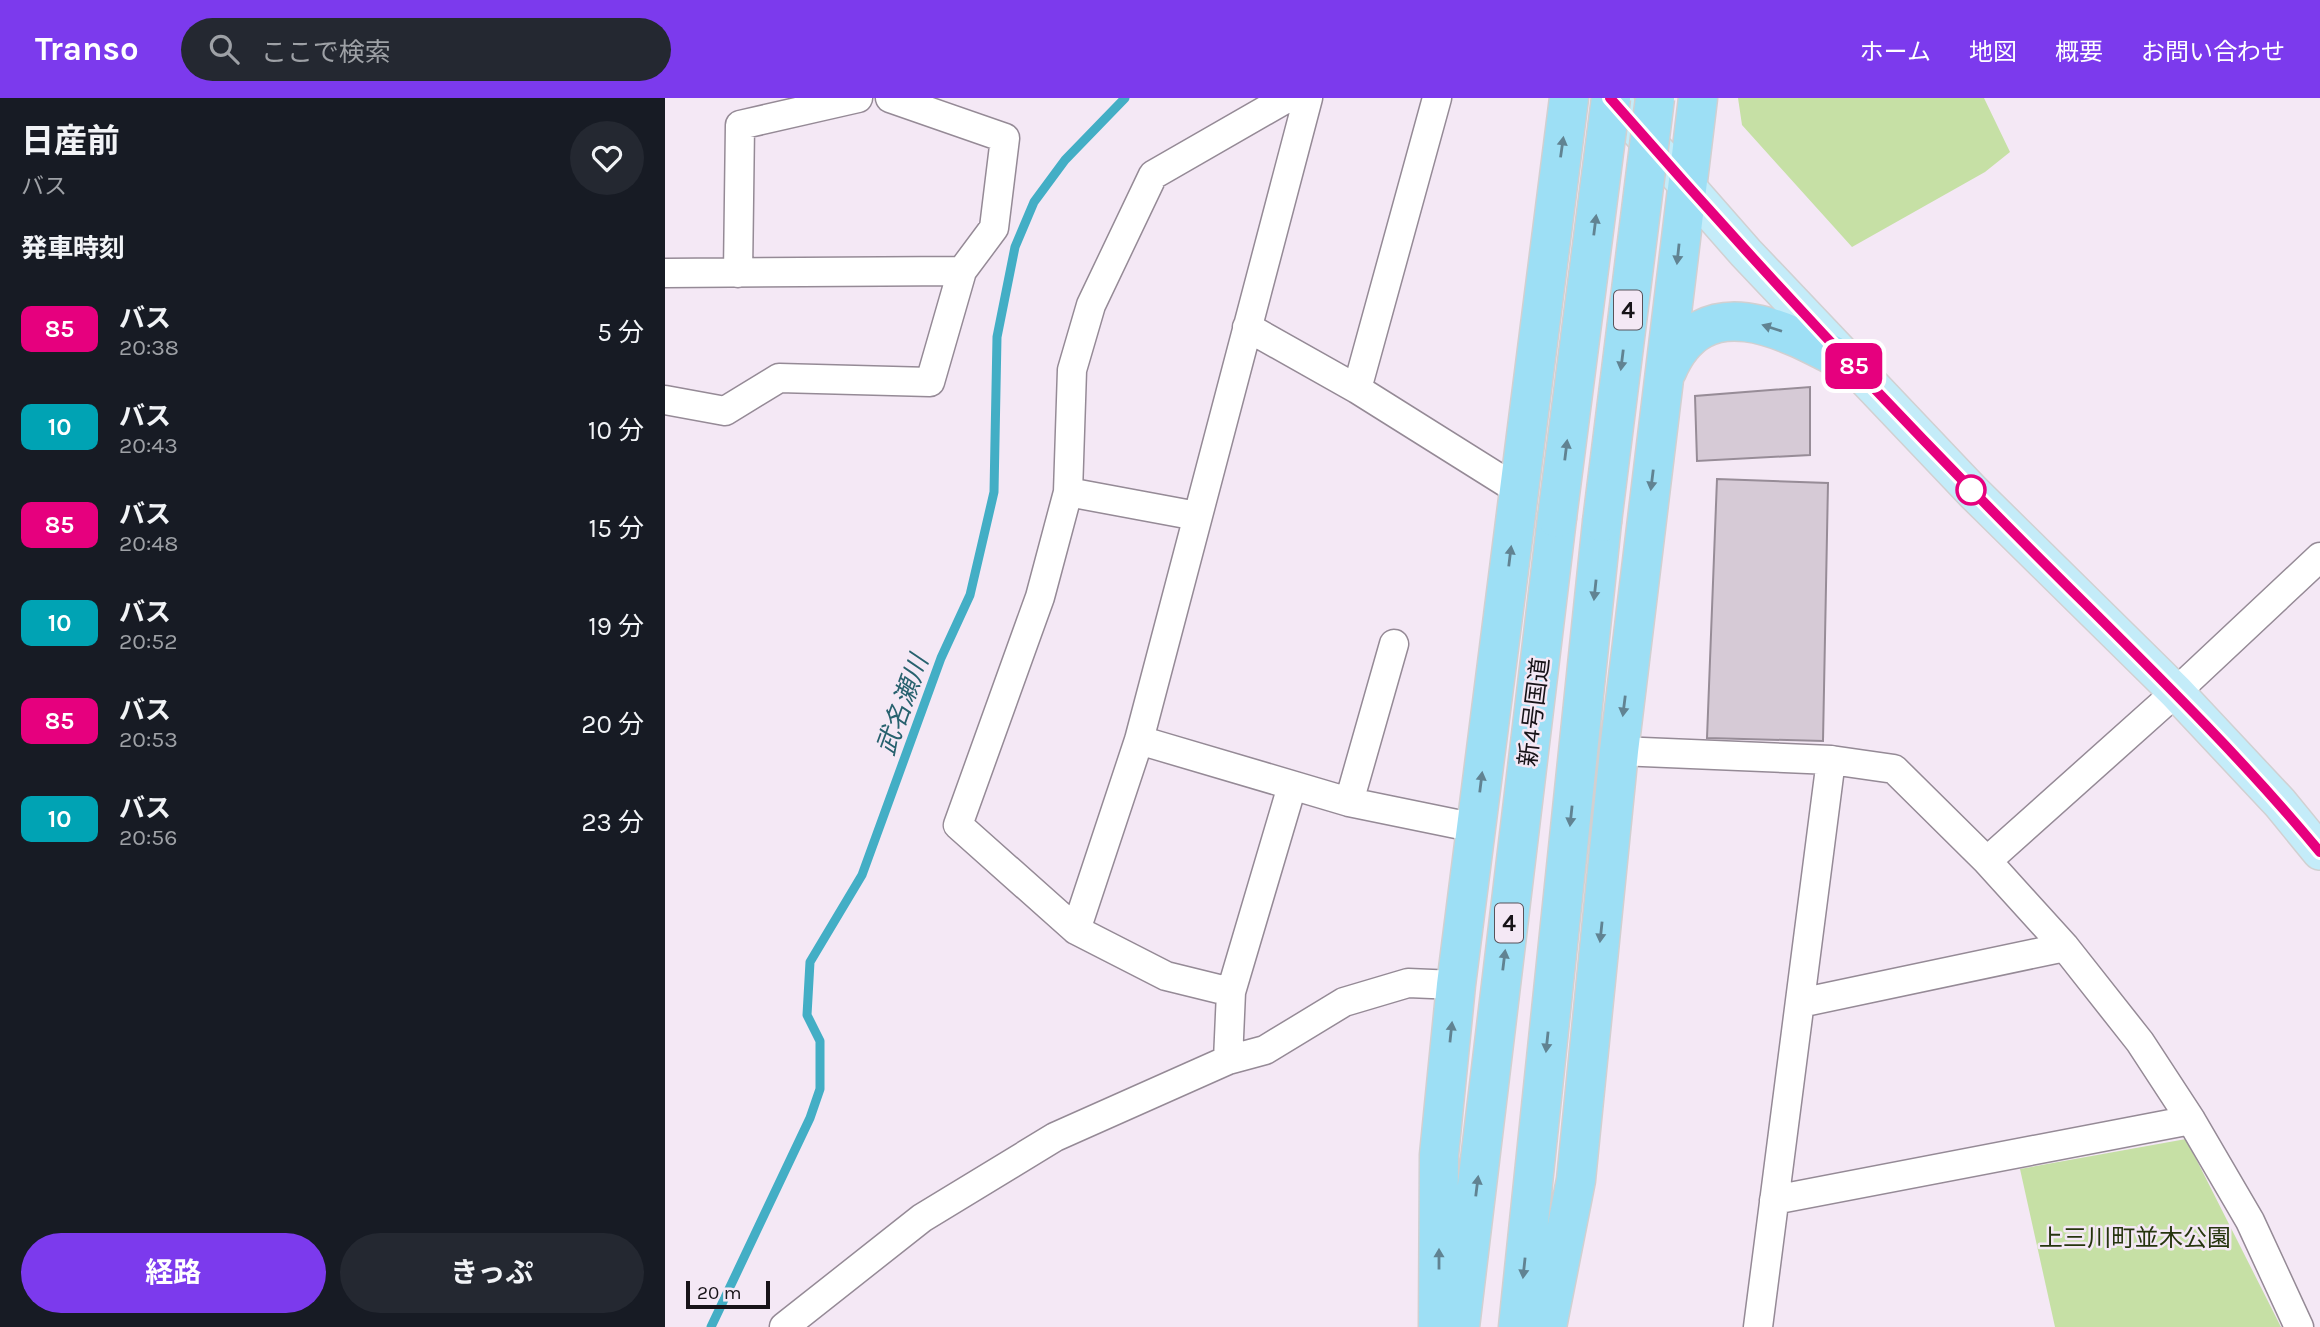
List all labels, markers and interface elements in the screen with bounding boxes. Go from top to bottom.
search box [181,18,671,81]
text: Transo [35,30,139,68]
icon: search [205,30,243,68]
text: ここで検索 [261,37,391,68]
text: ホーム [1860,38,1931,66]
text: 地図 [1969,38,2017,66]
text: 概要 [2055,38,2103,66]
text: お問い合わせ [2141,38,2285,66]
button: heart [570,121,644,195]
text: 日産前 [21,122,120,160]
one-way arrow [1557,136,1568,158]
text: バス [21,173,67,200]
one-way arrow [1589,214,1600,236]
text: 発車時刻 [21,233,125,264]
one-way arrow [1672,243,1683,265]
road number: 4 [1614,290,1642,330]
text: バス [119,303,171,334]
text: 85 [45,315,74,343]
text: 5 分 [597,317,644,348]
one-way arrow [1761,322,1782,332]
text: 20:38 [119,334,179,361]
line badge: 85 [1823,343,1885,389]
one-way arrow [1616,349,1627,371]
text: 85 [1839,352,1869,380]
text: バス [119,401,171,432]
text: 10 [48,413,71,441]
text: 10 分 [588,415,644,446]
text: 20:43 [119,432,178,459]
one-way arrow [1560,439,1571,461]
one-way arrow [1646,469,1657,491]
unlabelled marker [1956,475,1986,505]
text: バス [119,499,171,530]
text: 85 [45,511,74,539]
text: 15 分 [589,513,644,544]
text: 20:48 [119,530,178,557]
one-way arrow [1505,545,1516,567]
one-way arrow [1589,579,1600,601]
text: バス [119,597,171,628]
text: 10 [48,609,71,637]
text: 19 分 [588,611,644,642]
text: 20:52 [119,628,178,655]
water label: 武名瀬川 [870,648,936,759]
street label: 新4号国道 [1513,656,1555,768]
text: バス [119,695,171,726]
one-way arrow [1619,695,1630,717]
text: 85 [45,707,74,735]
text: 20 分 [581,709,644,740]
text: 20:53 [119,726,178,753]
one-way arrow [1476,771,1487,793]
text: バス [119,793,171,824]
text: 10 [48,805,71,833]
one-way arrow [1565,805,1576,827]
text: 23 分 [581,807,644,838]
text: 20:56 [119,824,177,851]
road number: 4 [1495,904,1523,943]
one-way arrow [1595,921,1606,943]
one-way arrow [1499,949,1510,971]
one-way arrow [1446,1021,1457,1043]
one-way arrow [1542,1031,1553,1053]
one-way arrow [1472,1175,1483,1197]
park label: 上三川町並木公園 [2039,1224,2231,1252]
button: 経路 [21,1233,326,1313]
button: きっぷ [340,1233,644,1313]
one-way arrow [1433,1248,1445,1270]
one-way arrow [1518,1258,1529,1280]
scale bar [686,1278,770,1310]
text: 20 m [697,1282,742,1304]

